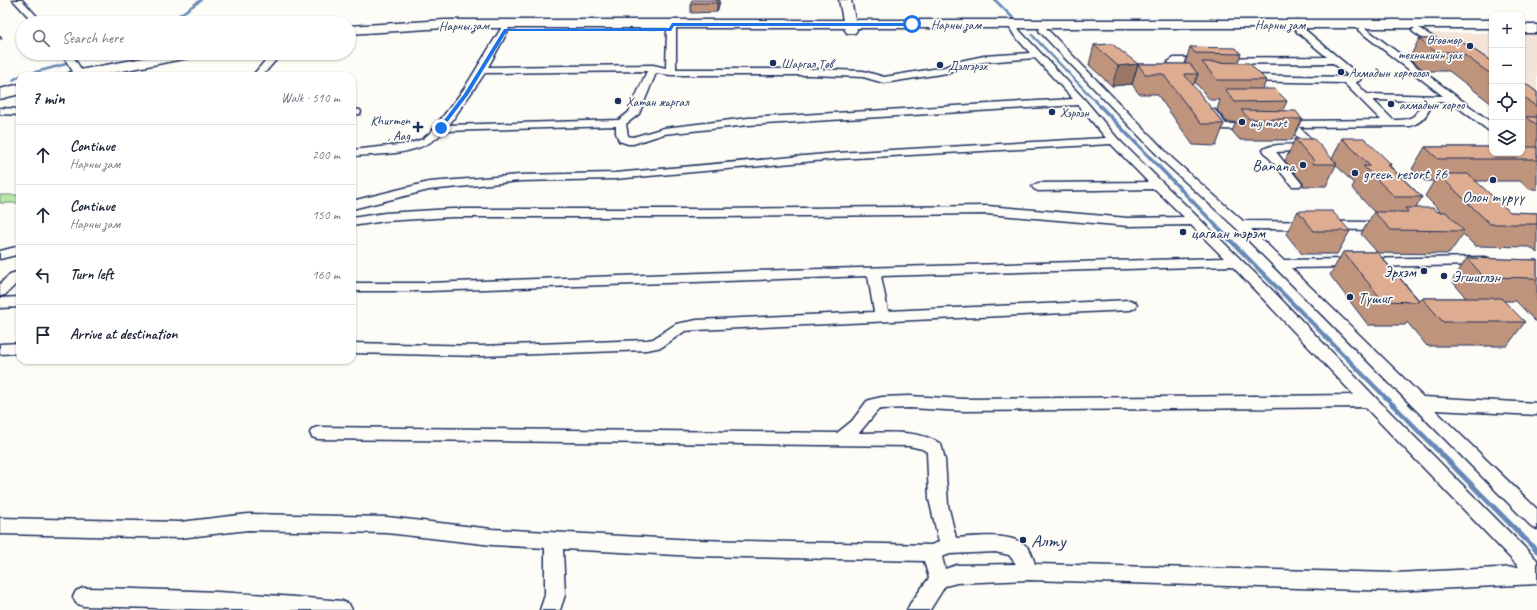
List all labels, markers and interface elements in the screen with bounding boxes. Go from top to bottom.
map controls [1489,12,1525,156]
button: + [1489,12,1525,48]
route start [903,15,921,33]
search box [16,16,356,60]
street label: Нарны зам [931,17,982,33]
street label: Нарны зам [1255,17,1306,33]
street label: Нарны зам [439,18,491,34]
icon: search [30,27,52,49]
text: Search here [62,29,123,48]
place label: Өгөөмөр техникийн зах [1398,32,1464,63]
marker: Өгөөмөр техникийн зах [1465,41,1475,51]
button: − [1489,48,1525,84]
place label: Шаргал Төв [781,56,836,72]
marker: Шаргал Төв [768,58,778,68]
place label: Дэлгэрэх [948,58,989,74]
marker: Дэлгэрэх [935,60,945,70]
place label: Ахмадын хороолол [1349,65,1430,81]
marker: Ахмадын хороолол [1336,67,1346,77]
button: locate [1489,84,1525,120]
text: 7 min [32,88,65,109]
text: Walk · 510 m [281,90,340,106]
place label: Хатан жаргал [626,94,691,110]
marker: Хатан жаргал [613,96,623,106]
place label: ахмадын хороо [1399,97,1466,113]
marker: ахмадын хороо [1386,99,1396,109]
place label: Хэрлэн [1060,105,1089,121]
marker: Хэрлэн [1047,107,1057,117]
place label: Khurmen , Aag [371,113,411,144]
place label: my mart [1250,115,1289,131]
marker: my mart [1237,117,1247,127]
route end [432,119,450,137]
button: layers [1489,120,1525,156]
marker: Khurmen , Aag [413,122,423,132]
text: Continue [70,137,115,156]
icon: ahead [32,144,54,166]
text: 200 m [312,147,340,163]
text: Нарны зам [70,156,120,172]
place label: Banana [1252,156,1296,176]
marker: Banana [1298,160,1308,170]
place label: green resort 76 [1363,164,1448,184]
marker: green resort 76 [1350,168,1360,178]
marker: Олон түрүү [1488,175,1498,185]
place label: Олон түрүү [1462,187,1526,207]
text: Continue [70,197,115,216]
icon: ahead [32,204,54,226]
text: 150 m [312,207,340,223]
text: Нарны зам [70,216,120,232]
place label: цагаан тэрэм [1191,223,1266,243]
marker: цагаан тэрэм [1178,227,1188,237]
place label: Эрхэм [1383,262,1417,282]
icon: left [32,264,54,286]
text: Turn left [70,265,113,284]
marker: Эрхэм [1419,266,1429,276]
text: 160 m [312,267,340,283]
place label: Эгшиглэн [1452,267,1502,287]
marker: Эгшиглэн [1439,271,1449,281]
place label: Түшиг [1358,288,1394,308]
marker: Түшиг [1345,292,1355,302]
icon: arrive [32,324,54,346]
text: Arrive at destination [70,325,177,344]
place label: Алту [1031,529,1067,553]
marker: Алту [1018,535,1028,545]

